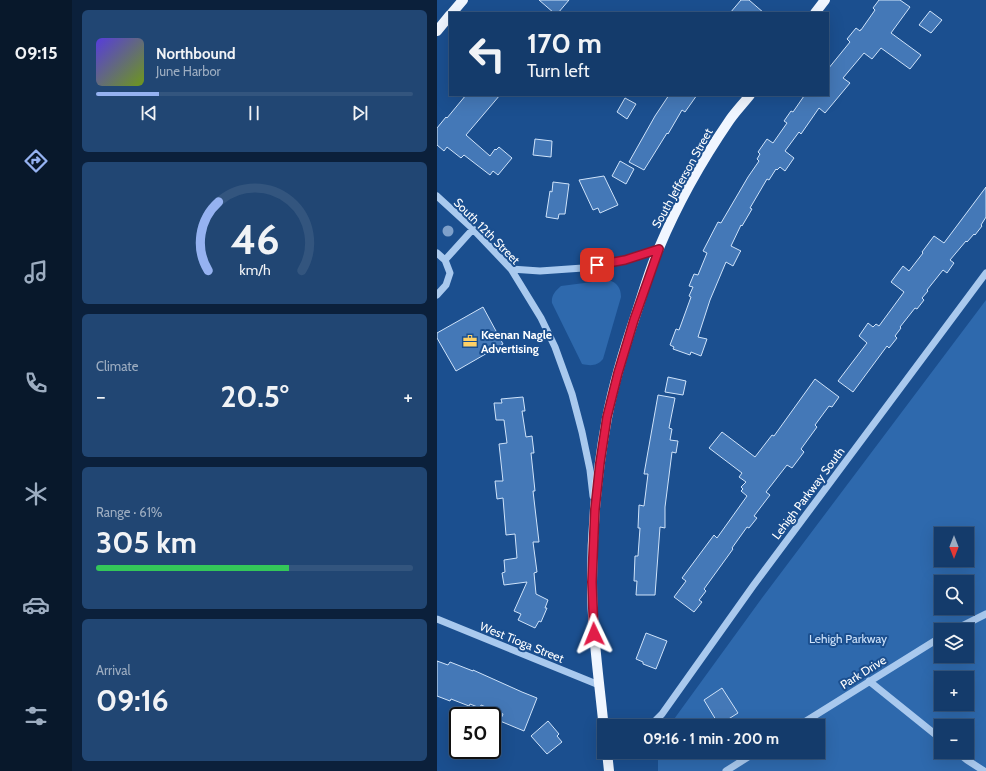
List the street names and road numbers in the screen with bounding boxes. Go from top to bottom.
street label: South Jefferson Street [648,125,716,231]
street label: South 12th Street [451,195,523,267]
street label: Lehigh Parkway South [769,444,847,542]
street label: West Tioga Street [478,618,566,666]
street label: Park Drive [837,652,889,692]

